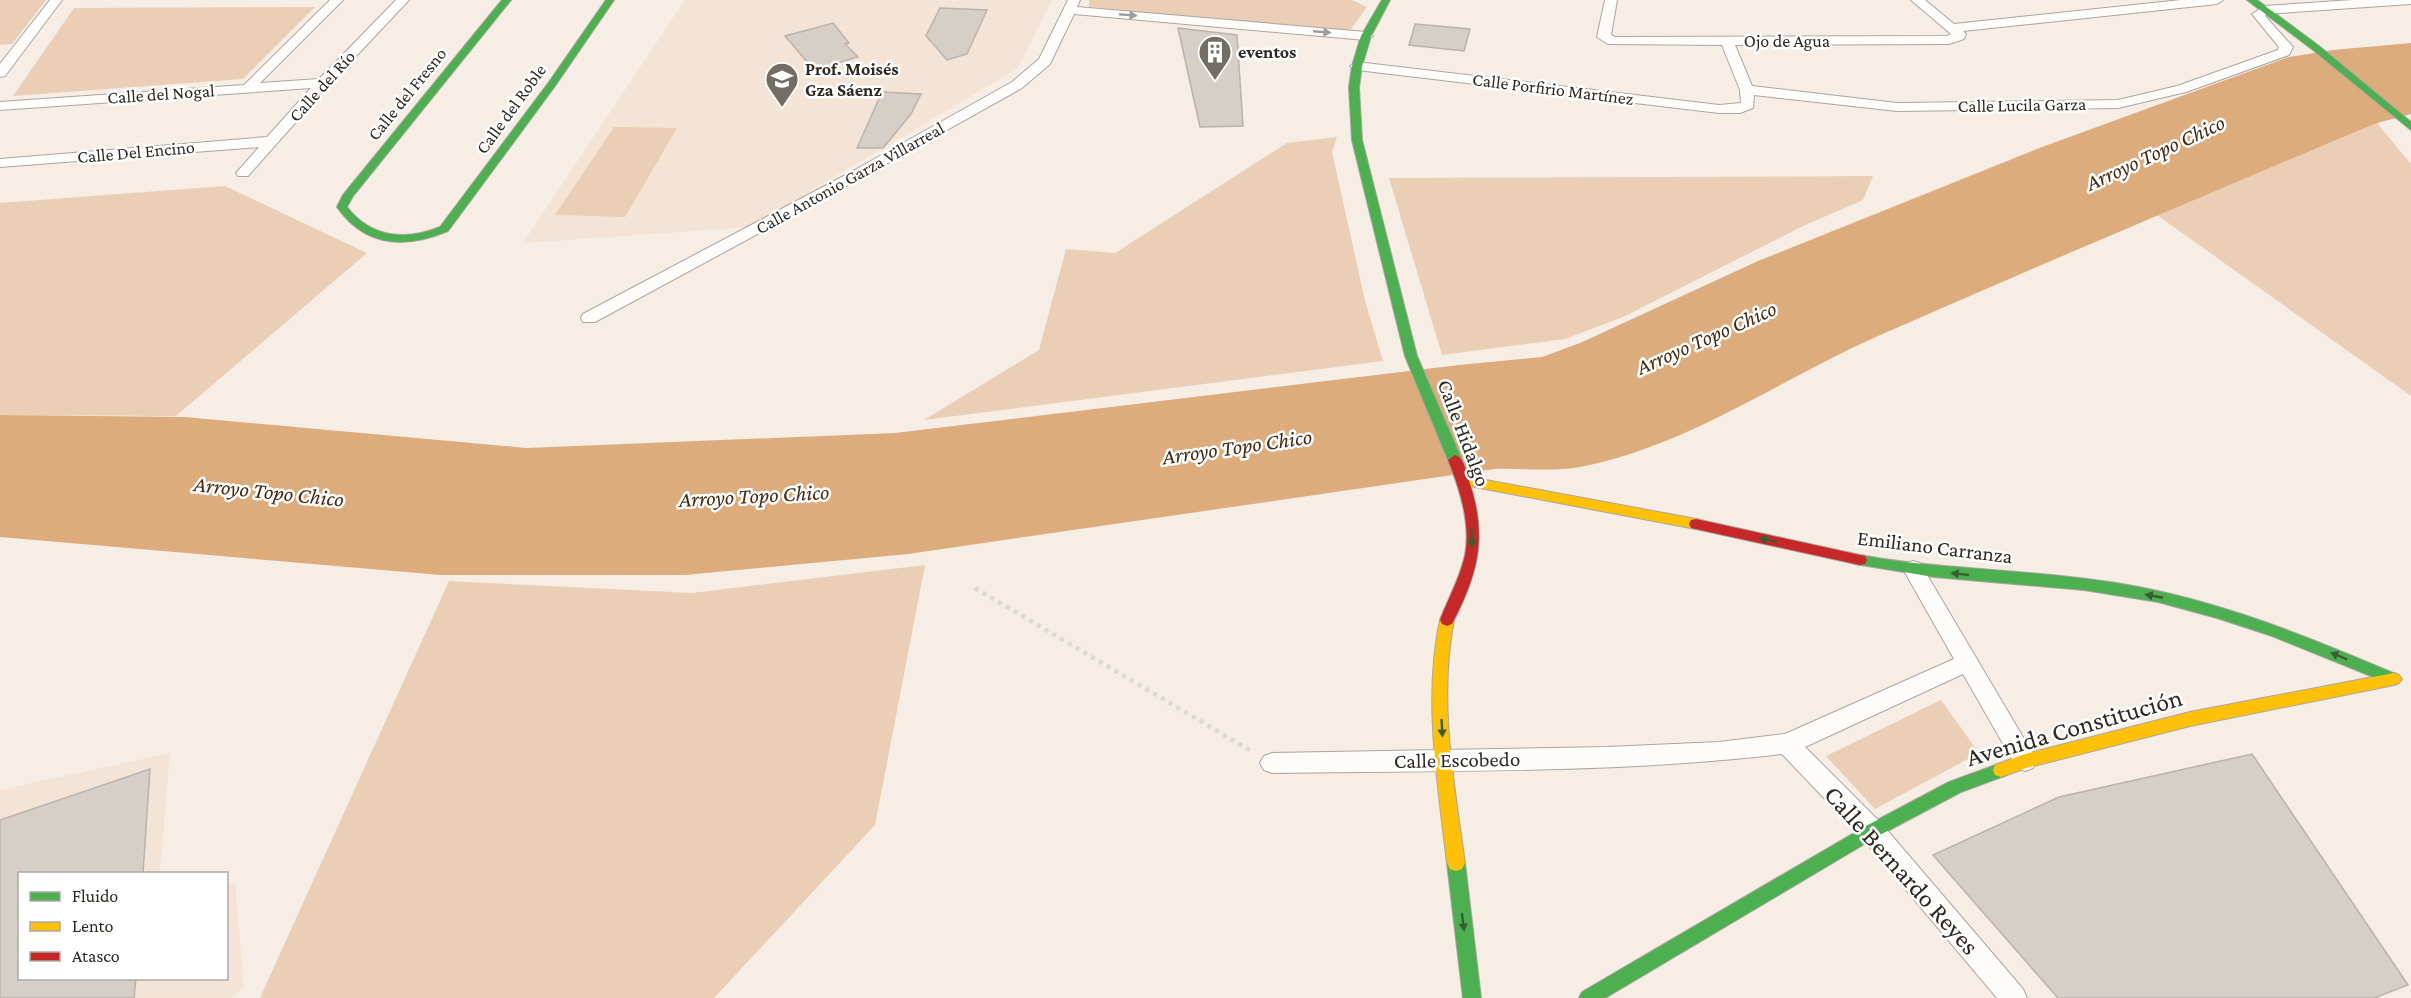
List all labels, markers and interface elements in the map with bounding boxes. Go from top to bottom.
one-way arrow [1118,10,1137,20]
one-way arrow [1312,27,1331,37]
street label: Ojo de Agua [1744,31,1830,52]
building icon: eventos [1197,34,1233,81]
place label: eventos [1238,42,1296,62]
street label: Calle del Fresno [364,44,451,144]
street label: Calle del Río [285,46,359,126]
place label: Prof. Moisés Gza Sáenz [805,59,899,100]
street label: Calle del Roble [472,60,550,158]
school or university icon: Prof. Moisés Gza Sáenz [764,61,800,108]
street label: Calle Porfirio Martínez [1471,69,1635,109]
street label: Calle del Nogal [107,80,216,108]
street label: Calle Lucila Garza [1958,94,2086,116]
water label: Arroyo Topo Chico [2081,109,2229,196]
street label: Calle Antonio Garza Villarreal [752,118,948,238]
street label: Calle Del Encino [76,137,196,167]
water label: Arroyo Topo Chico [1631,295,1780,380]
street label: Calle Hidalgo [1433,376,1495,490]
water label: Arroyo Topo Chico [1160,424,1313,469]
water label: Arroyo Topo Chico [192,471,345,512]
water label: Arroyo Topo Chico [677,479,830,512]
street label: Emiliano Carranza [1856,526,2014,568]
one-way arrow [1467,529,1477,548]
one-way arrow [1759,535,1777,545]
one-way arrow [1950,569,1969,579]
one-way arrow [2144,591,2163,600]
one-way arrow [2330,651,2348,660]
street label: Avenida Constitución [1963,683,2185,772]
one-way arrow [1437,719,1446,738]
street label: Calle Escobedo [1394,747,1520,773]
street label: Calle Bernardo Reyes [1818,780,1985,961]
legend [18,872,228,980]
text: Fluido [72,886,118,906]
one-way arrow [1458,912,1468,931]
text: Lento [72,916,113,936]
text: Atasco [72,946,120,966]

